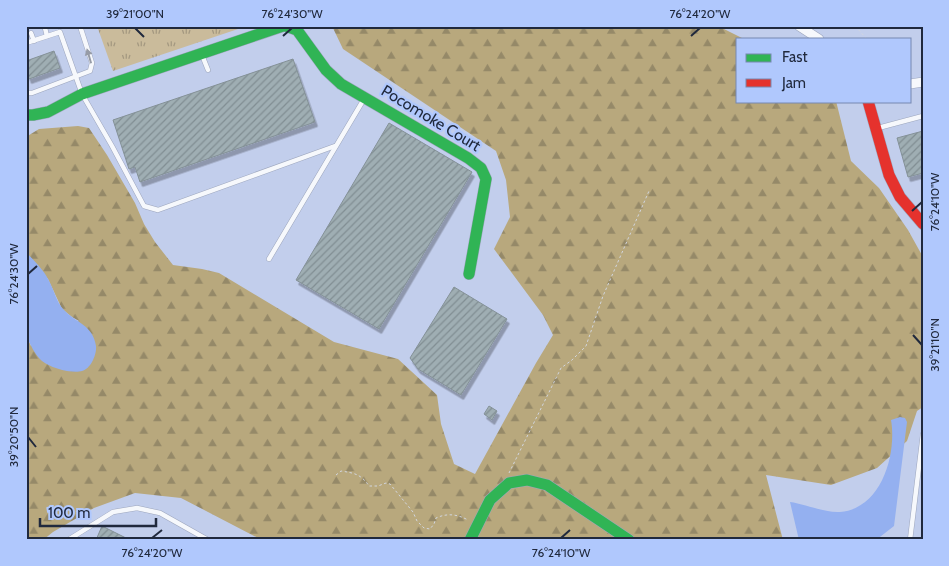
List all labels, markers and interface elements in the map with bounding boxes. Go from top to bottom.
text: 39°21'00"N [106,6,164,21]
text: 76°24'30"W [261,6,323,21]
text: 76°24'20"W [670,6,731,21]
legend [736,38,912,102]
one-way arrow [85,48,93,63]
text: Fast [782,48,807,66]
text: Jam [781,74,806,92]
street label: Pocomoke Court [378,81,485,155]
text: 76°24'10"W [927,172,942,231]
text: 76°24'30"W [6,243,21,305]
text: 39°21'10"N [927,318,942,372]
text: 39°20'50"N [6,407,21,467]
scale bar [40,496,156,528]
text: 100 m [48,504,90,522]
text: 76°24'20"W [122,545,183,560]
text: 76°24'10"W [532,545,591,560]

